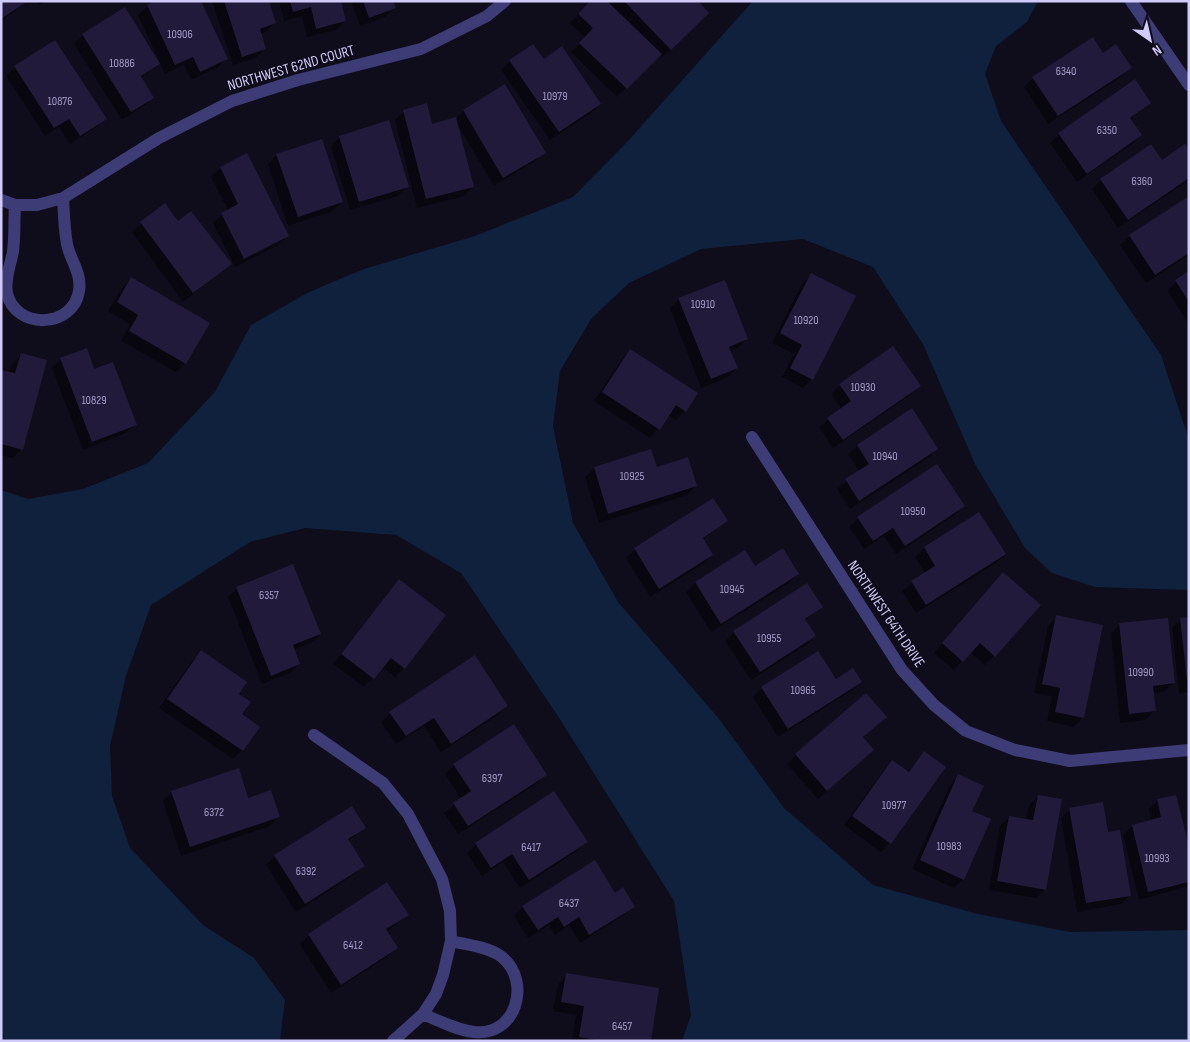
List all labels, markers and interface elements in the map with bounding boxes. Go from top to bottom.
north arrow [1125,15,1175,65]
house number: 10906 [167,27,193,42]
street label: NORTHWEST 62ND COURT [225,41,357,95]
text: N [1149,41,1165,60]
house number: 10886 [109,56,135,71]
house number: 6340 [1056,64,1076,79]
house number: 10979 [543,89,567,104]
house number: 10876 [48,94,72,109]
house number: 6350 [1097,123,1117,138]
house number: 6360 [1132,174,1152,189]
house number: 10910 [691,297,715,312]
house number: 10920 [793,313,819,328]
house number: 10930 [850,380,876,395]
house number: 10829 [81,393,107,408]
house number: 10940 [872,449,898,464]
house number: 10925 [620,469,645,484]
house number: 10950 [900,504,926,519]
street label: NORTHWEST 64TH DRIVE [843,557,929,671]
house number: 10945 [720,582,745,597]
house number: 6357 [259,588,279,603]
house number: 10955 [757,631,781,646]
house number: 10990 [1128,665,1154,680]
house number: 10965 [791,683,816,698]
house number: 6397 [482,771,502,786]
house number: 10977 [882,798,906,813]
house number: 6372 [204,805,224,820]
house number: 10983 [936,839,962,854]
house number: 6417 [521,840,541,855]
house number: 10993 [1144,851,1170,866]
house number: 6392 [296,864,316,879]
house number: 6437 [559,896,579,911]
house number: 6412 [343,938,363,953]
house number: 6457 [612,1019,632,1034]

